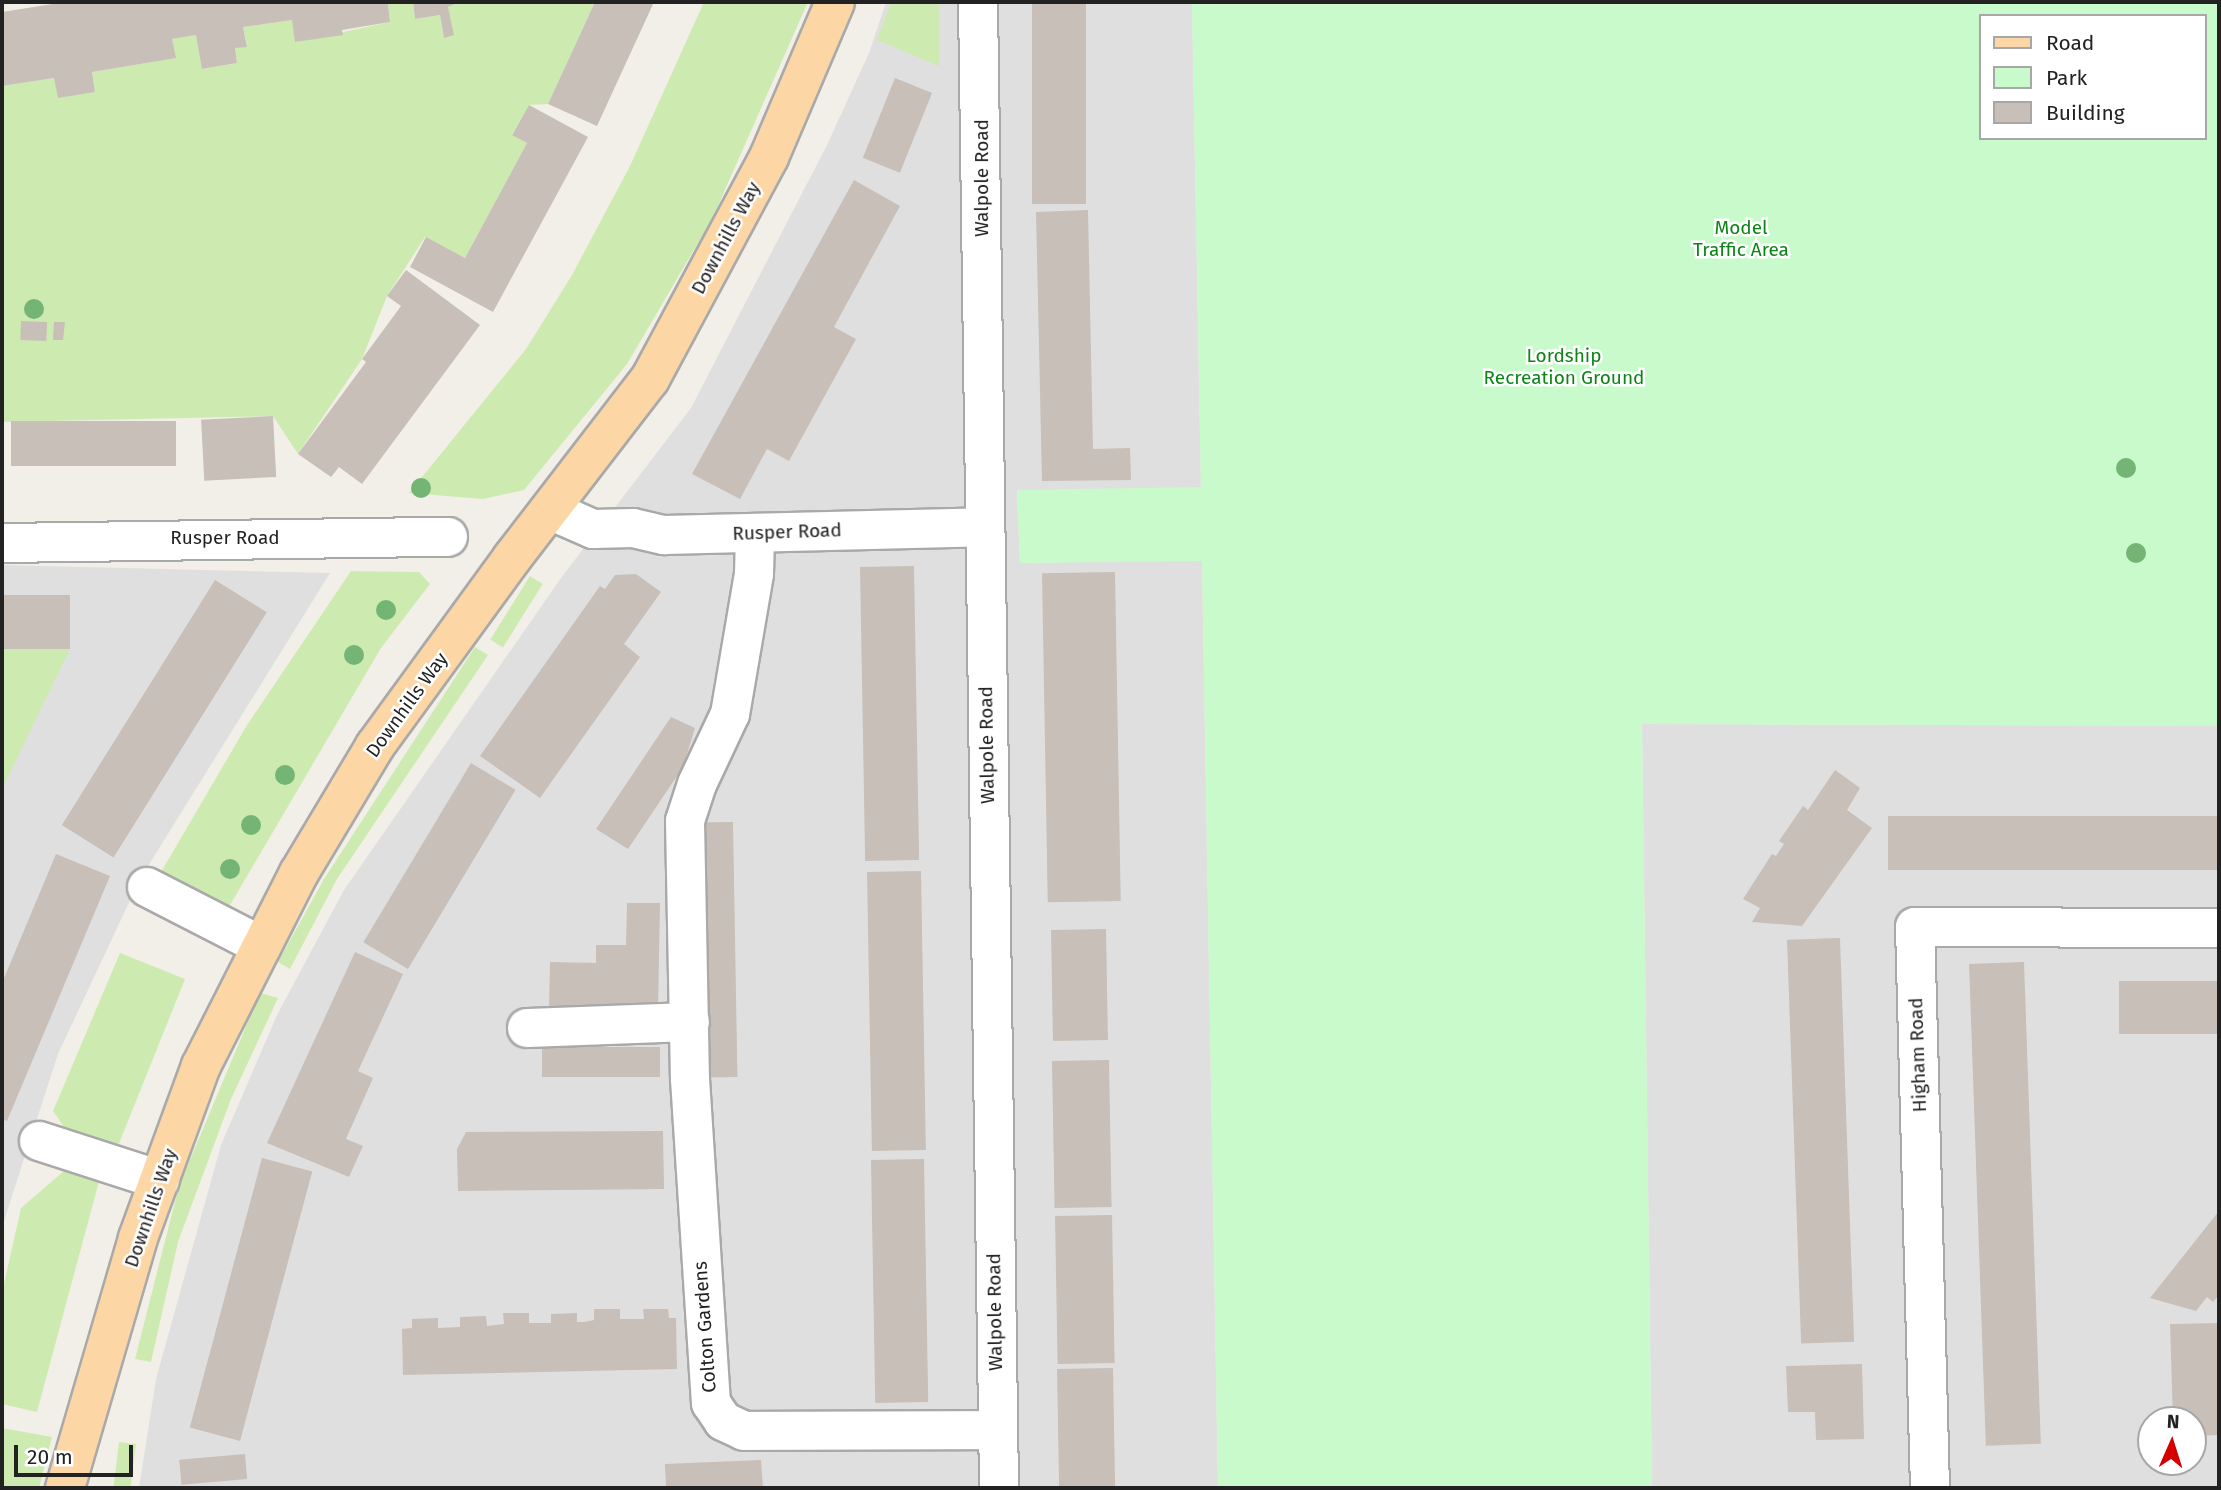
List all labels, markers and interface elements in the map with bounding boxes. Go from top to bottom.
legend [1980,14,2207,140]
text: Road [2046,30,2094,56]
text: Park [2046,65,2087,91]
text: Building [2046,100,2125,126]
street label: Walpole Road [971,119,993,237]
street label: Downhills Way [687,178,765,298]
park label: Model Traffic Area [1693,217,1789,261]
park label: Lordship Recreation Ground [1484,345,1644,389]
street label: Rusper Road [732,519,842,545]
street label: Rusper Road [170,527,280,549]
street label: Downhills Way [361,648,453,762]
street label: Walpole Road [975,686,999,804]
street label: Higham Road [1905,997,1931,1113]
street label: Downhills Way [120,1146,182,1270]
street label: Walpole Road [983,1253,1007,1371]
street label: Colton Gardens [689,1261,721,1393]
north arrow [2137,1406,2207,1476]
text: N [2166,1410,2180,1433]
scale bar [18,1430,136,1474]
text: 20 m [27,1444,73,1470]

